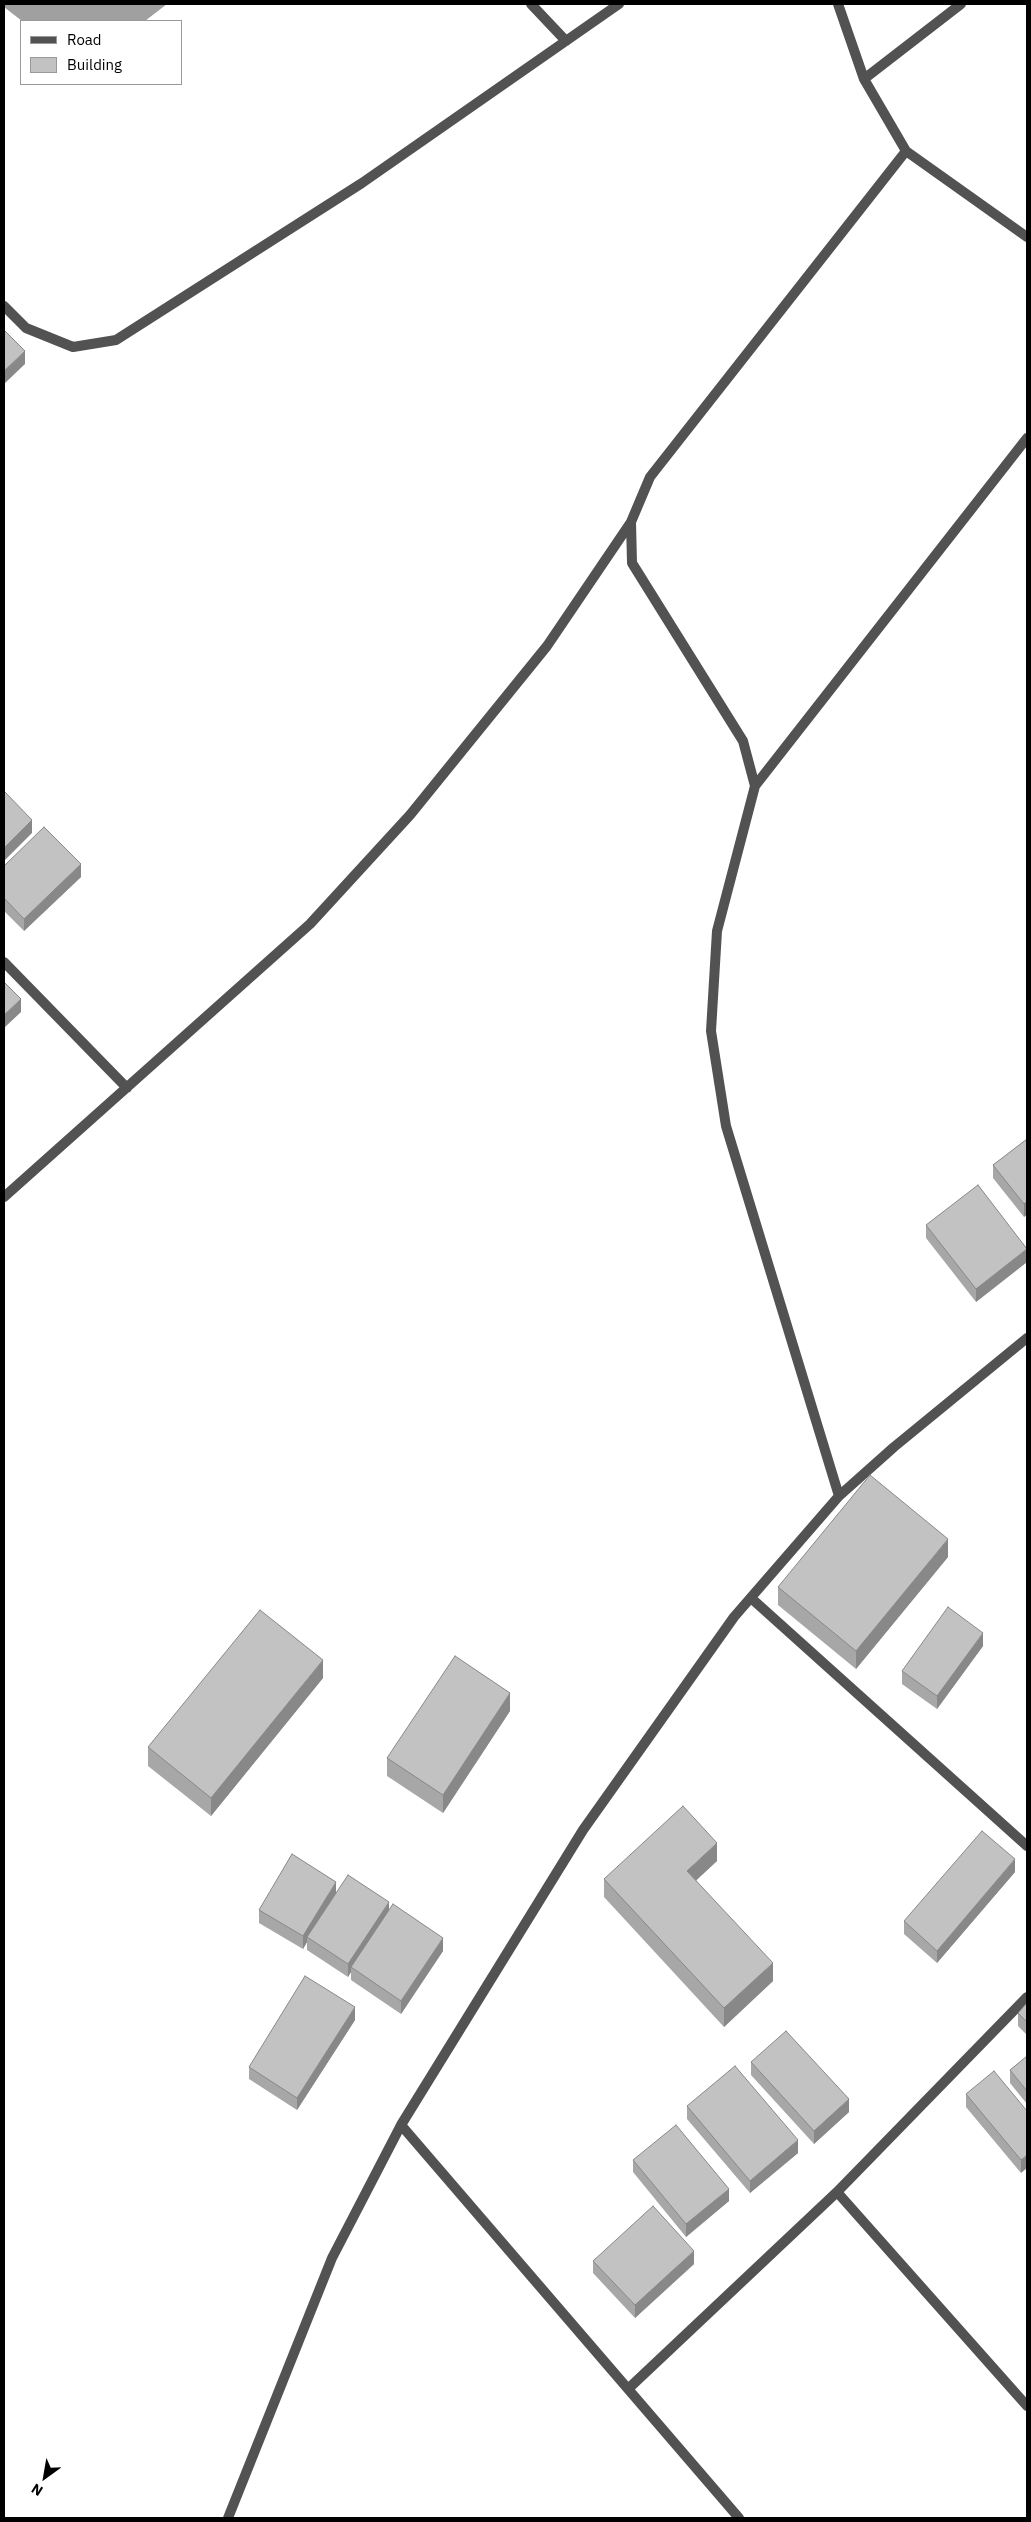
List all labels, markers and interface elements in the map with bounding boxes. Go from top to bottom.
legend [20,20,182,85]
text: Road [67,30,102,49]
text: Building [67,55,122,74]
north arrow [20,2452,70,2502]
text: N [28,2479,46,2500]

